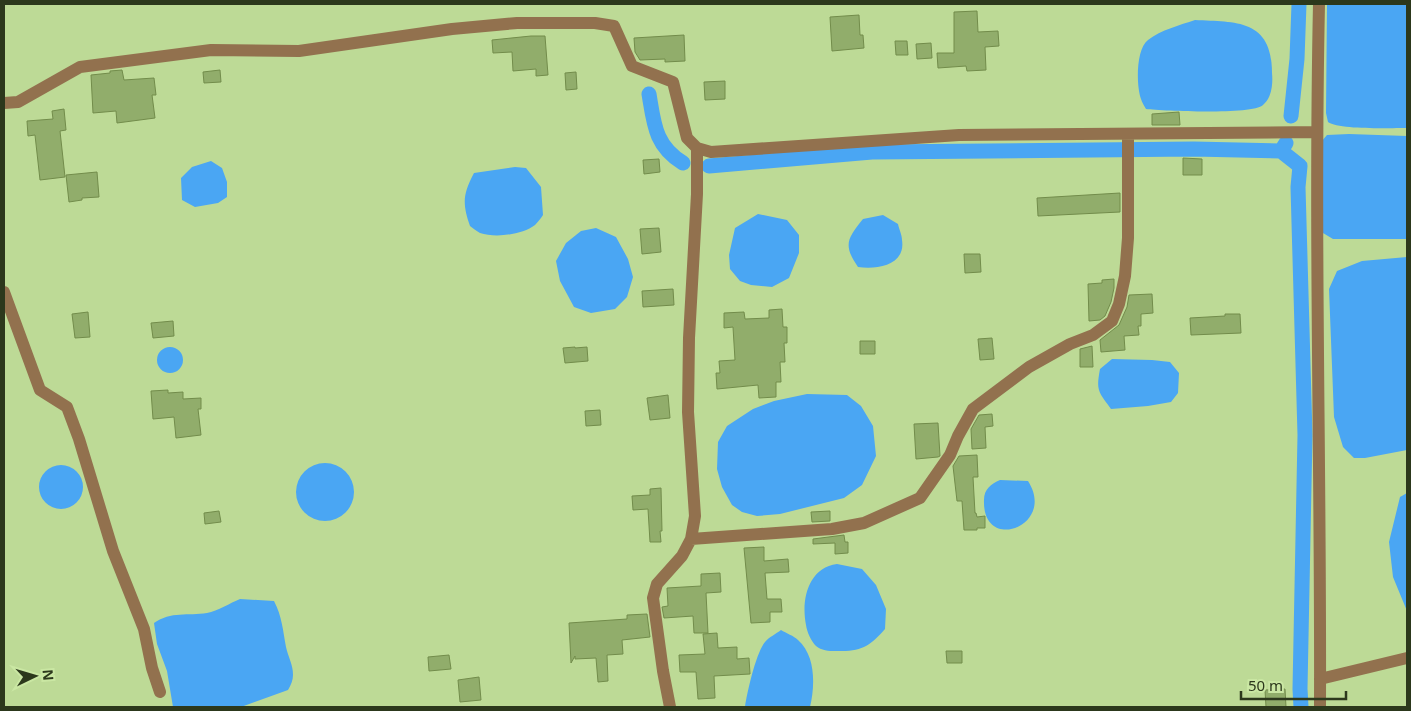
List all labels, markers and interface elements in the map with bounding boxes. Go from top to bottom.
north arrow [10,651,60,701]
text: N [38,668,58,681]
scale bar [1241,668,1346,700]
text: 50 m [1248,675,1283,695]

